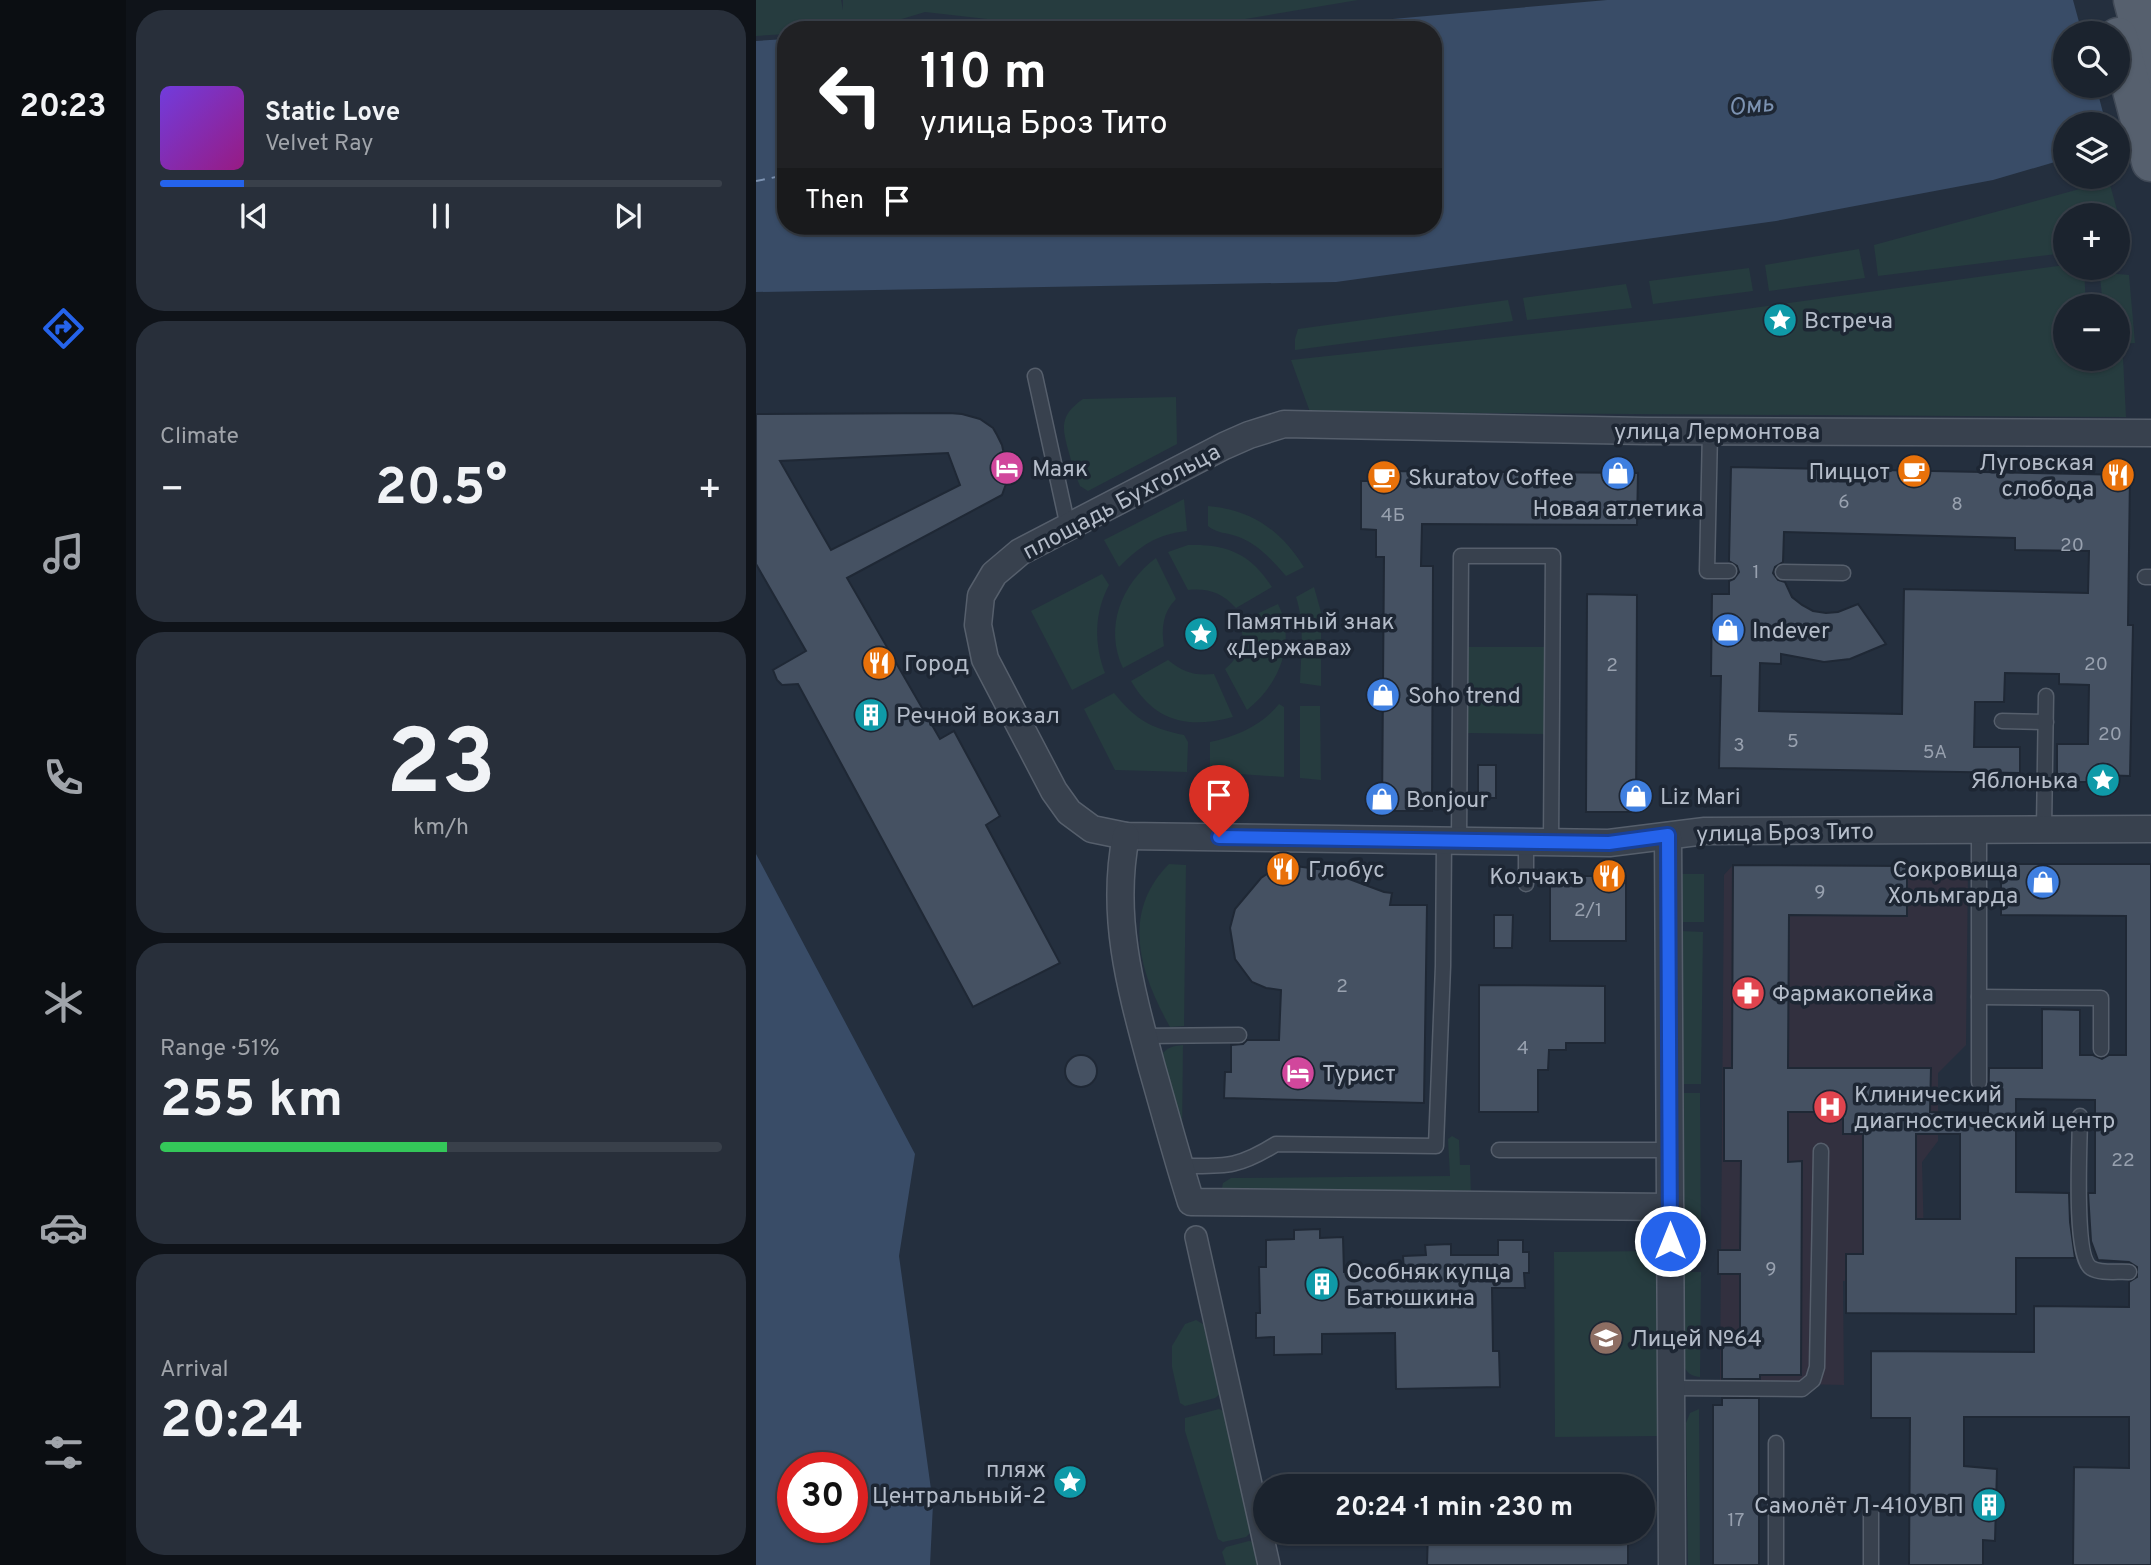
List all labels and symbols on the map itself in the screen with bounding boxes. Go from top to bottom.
water label: Омь [1727,90,1775,124]
place icon: Встреча [1761,301,1799,339]
place label: Встреча [1804,308,1893,337]
street label: улица Лермонтова [1614,419,1820,448]
street label: площадь Бухгольца [1018,439,1226,568]
hotel icon: Маяк [988,449,1026,487]
place label: Луговская слобода [1978,450,2094,505]
cafe icon: Пиццот [1895,452,1933,490]
shop icon: Новая атлетика [1599,454,1637,492]
place label: Маяк [1032,456,1088,485]
restaurant icon: Луговская слобода [2099,456,2137,494]
cafe icon: Skuratov Coffee [1365,458,1403,496]
place label: Пиццот [1808,459,1890,488]
place label: Skuratov Coffee [1408,465,1574,494]
house number: 6 [1838,491,1850,515]
house number: 8 [1951,493,1963,517]
place label: Новая атлетика [1533,496,1703,525]
house number: 4Б [1381,504,1405,528]
house number: 20 [2060,534,2084,558]
house number: 1 [1752,561,1760,585]
place label: Памятный знак «Держава» [1226,609,1395,664]
shop icon: Indever [1709,611,1747,649]
place icon: Памятный знак «Держава» [1182,615,1220,653]
place label: Indever [1752,618,1830,647]
restaurant icon: Город [860,644,898,682]
place label: Город [904,651,969,680]
house number: 20 [2084,653,2108,677]
house number: 2 [1606,654,1618,678]
shop icon: Soho trend [1364,676,1402,714]
place label: Soho trend [1408,683,1521,712]
building icon: Речной вокзал [852,696,890,734]
place label: Речной вокзал [896,703,1060,732]
house number: 20 [2098,723,2122,747]
house number: 5 [1787,730,1799,754]
house number: 3 [1733,734,1745,758]
house number: 5А [1923,741,1947,765]
place icon: Яблонька [2084,761,2122,799]
pin [1189,765,1249,837]
place label: Яблонька [1971,768,2078,797]
shop icon: Liz Mari [1617,777,1655,815]
shop icon: Bonjour [1363,780,1401,818]
place label: Liz Mari [1660,784,1741,813]
place label: Bonjour [1406,787,1488,816]
street label: улица Броз Тито [1696,818,1874,851]
restaurant icon: Глобус [1264,850,1302,888]
place label: Глобус [1308,857,1385,886]
restaurant icon: Колчакъ [1590,857,1628,895]
place label: Сокровища Хольмгарда [1887,857,2018,912]
shop icon: Сокровища Хольмгарда [2024,863,2062,901]
place label: Колчакъ [1489,864,1584,893]
house number: 9 [1814,881,1826,905]
house number: 2/1 [1574,899,1602,923]
pharmacy icon: Фармакопейка [1729,974,1767,1012]
house number: 2 [1336,975,1348,999]
place label: Фармакопейка [1772,981,1934,1010]
house number: 4 [1517,1037,1529,1061]
hotel icon: Турист [1279,1054,1317,1092]
place label: Турист [1322,1061,1396,1090]
place label: Клинический диагностический центр [1854,1082,2115,1137]
hospital icon: Клинический диагностический центр [1811,1088,1849,1126]
house number: 22 [2111,1149,2135,1173]
position arrow [1633,1204,1707,1278]
house number: 9 [1765,1258,1777,1282]
place label: Особняк купца Батюшкина [1346,1259,1511,1314]
building icon: Особняк купца Батюшкина [1303,1265,1341,1303]
school or university icon: Лицей №64 [1587,1319,1625,1357]
place label: Лицей №64 [1630,1326,1762,1355]
speed limit sign: 30 [777,1452,868,1543]
place label: пляж Центральный-2 [872,1457,1046,1512]
place icon: пляж Центральный-2 [1051,1463,1089,1501]
building icon: Самолёт Л-410УВП [1970,1486,2008,1524]
place label: Самолёт Л-410УВП [1754,1493,1964,1522]
house number: 17 [1728,1509,1745,1533]

